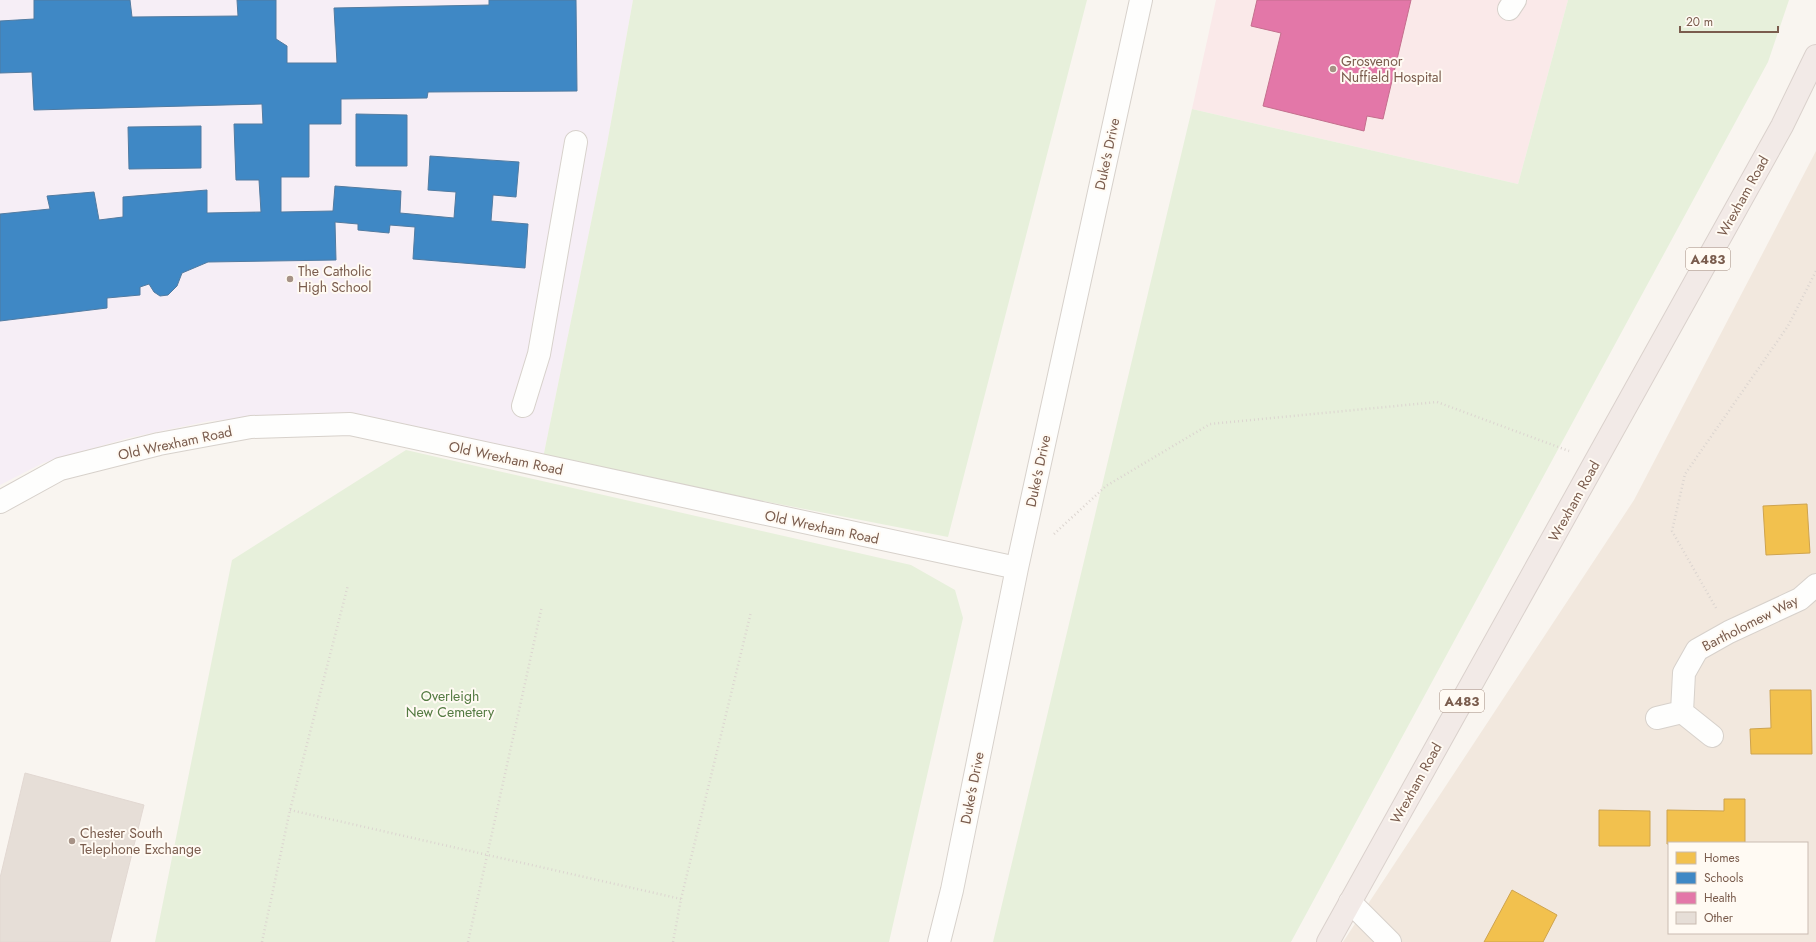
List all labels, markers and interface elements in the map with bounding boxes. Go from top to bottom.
scale bar [1680,8,1778,34]
text: 20 m [1686,13,1713,31]
place label: Grosvenor Nuffield Hospital [1341,51,1442,87]
marker: Grosvenor Nuffield Hospital [1328,64,1338,74]
street label: Duke's Drive [1090,116,1124,192]
street label: Wrexham Road [1712,152,1774,240]
road number: A483 [1686,248,1730,270]
place label: The Catholic High School [298,261,372,297]
marker: The Catholic High School [285,274,295,284]
street label: Old Wrexham Road [116,421,234,465]
street label: Duke's Drive [1021,433,1055,509]
street label: Old Wrexham Road [447,436,565,480]
street label: Wrexham Road [1543,457,1605,545]
street label: Old Wrexham Road [763,505,881,549]
street label: Bartholomew Way [1698,590,1802,656]
park label: Overleigh New Cemetery [406,686,495,722]
road number: A483 [1440,690,1484,712]
street label: Wrexham Road [1385,739,1447,827]
street label: Duke's Drive [955,750,989,826]
place label: Chester South Telephone Exchange [80,823,201,859]
marker: Chester South Telephone Exchange [67,836,77,846]
legend [1668,842,1808,934]
text: Homes [1704,849,1740,867]
text: Schools [1704,869,1743,887]
text: Health [1704,889,1736,907]
text: Other [1704,909,1734,927]

